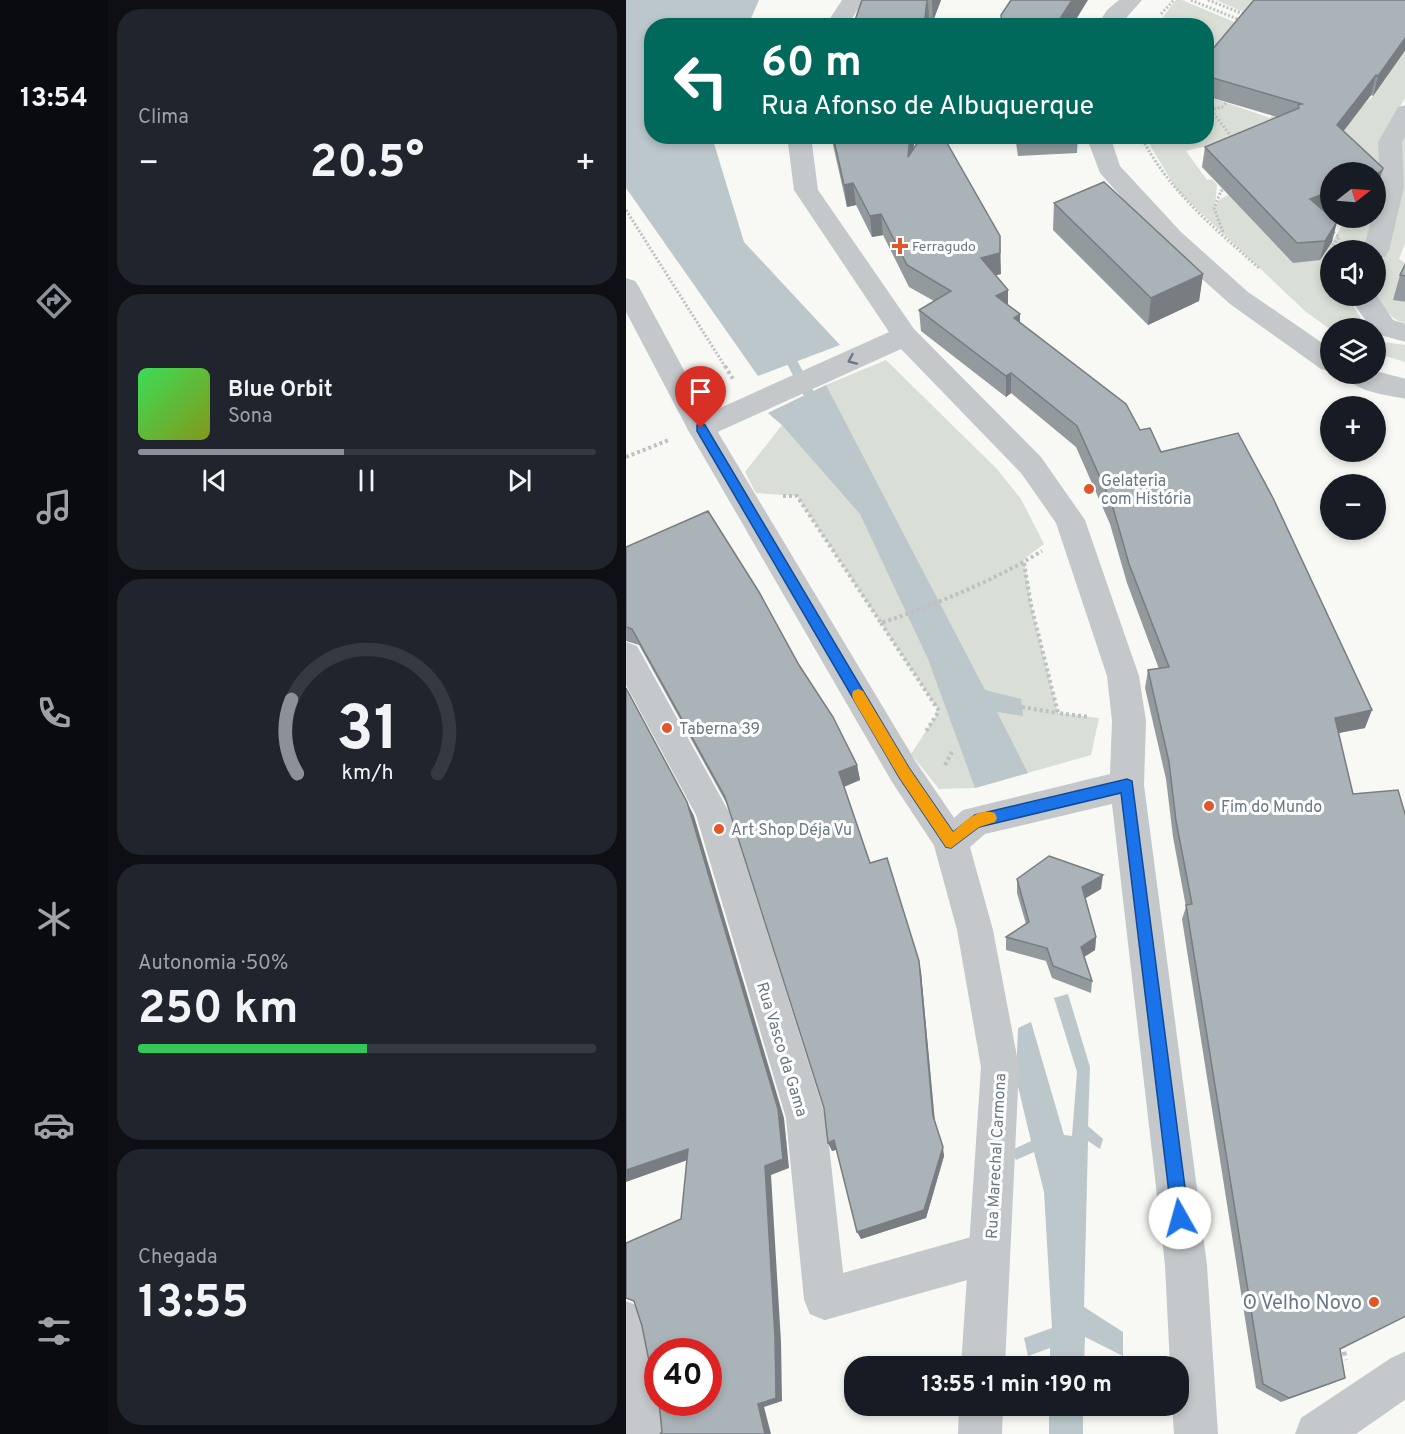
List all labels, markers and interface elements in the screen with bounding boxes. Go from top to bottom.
text: 60 m [761,38,862,91]
icon: left [662,42,740,120]
text: 13:54 [20,82,88,116]
text: Rua Afonso de Albuquerque [761,90,1094,124]
text: Clima [138,105,189,131]
text: 20.5° [310,136,424,193]
text: − [138,144,159,186]
text: + [575,144,596,186]
north arrow [1320,162,1386,228]
map controls [1320,162,1386,540]
marker: Ferragudo [893,239,907,253]
place label: Ferragudo [912,239,976,256]
button: sound [1320,240,1386,306]
icon: directions [33,280,75,322]
button: layers [1320,318,1386,384]
one-way arrow [848,353,859,365]
pin [675,366,726,428]
icon: arrive [684,375,717,408]
text: Blue Orbit [228,377,333,404]
button: + [1320,396,1386,462]
text: Sona [228,404,273,430]
icon: previous [198,464,231,497]
icon: pause [350,464,383,497]
icon: next [503,464,536,497]
place label: Gelateria com História [1101,472,1191,510]
button: − [1320,474,1386,540]
marker: Gelateria com História [1082,482,1096,496]
icon: music [33,486,75,528]
icon: phone [33,692,75,734]
text: 31 [336,693,398,772]
place label: Taberna 39 [679,720,760,740]
marker: Taberna 39 [660,721,674,735]
text: km/h [341,760,393,787]
place label: Fim do Mundo [1221,798,1322,818]
marker: Fim do Mundo [1202,799,1216,813]
place label: Art Shop Déja Vu [731,821,852,841]
marker: Art Shop Déja Vu [712,822,726,836]
icon: climate [33,898,75,940]
text: Autonomia · 50% [138,951,288,977]
street label: Rua Vasco da Gama [751,980,811,1119]
text: 250 km [138,982,298,1039]
street label: Rua Marechal Carmona [983,1073,1011,1240]
icon: car [33,1104,75,1146]
position arrow [1148,1186,1212,1250]
text: Chegada [138,1245,218,1271]
text: 13:55 [138,1276,249,1333]
place label: O Velho Novo [1242,1291,1362,1317]
marker: O Velho Novo [1367,1295,1381,1309]
icon: filters [33,1310,75,1352]
speed limit sign: 40 [644,1338,722,1416]
text: 13:55 · 1 min · 190 m [921,1372,1112,1399]

